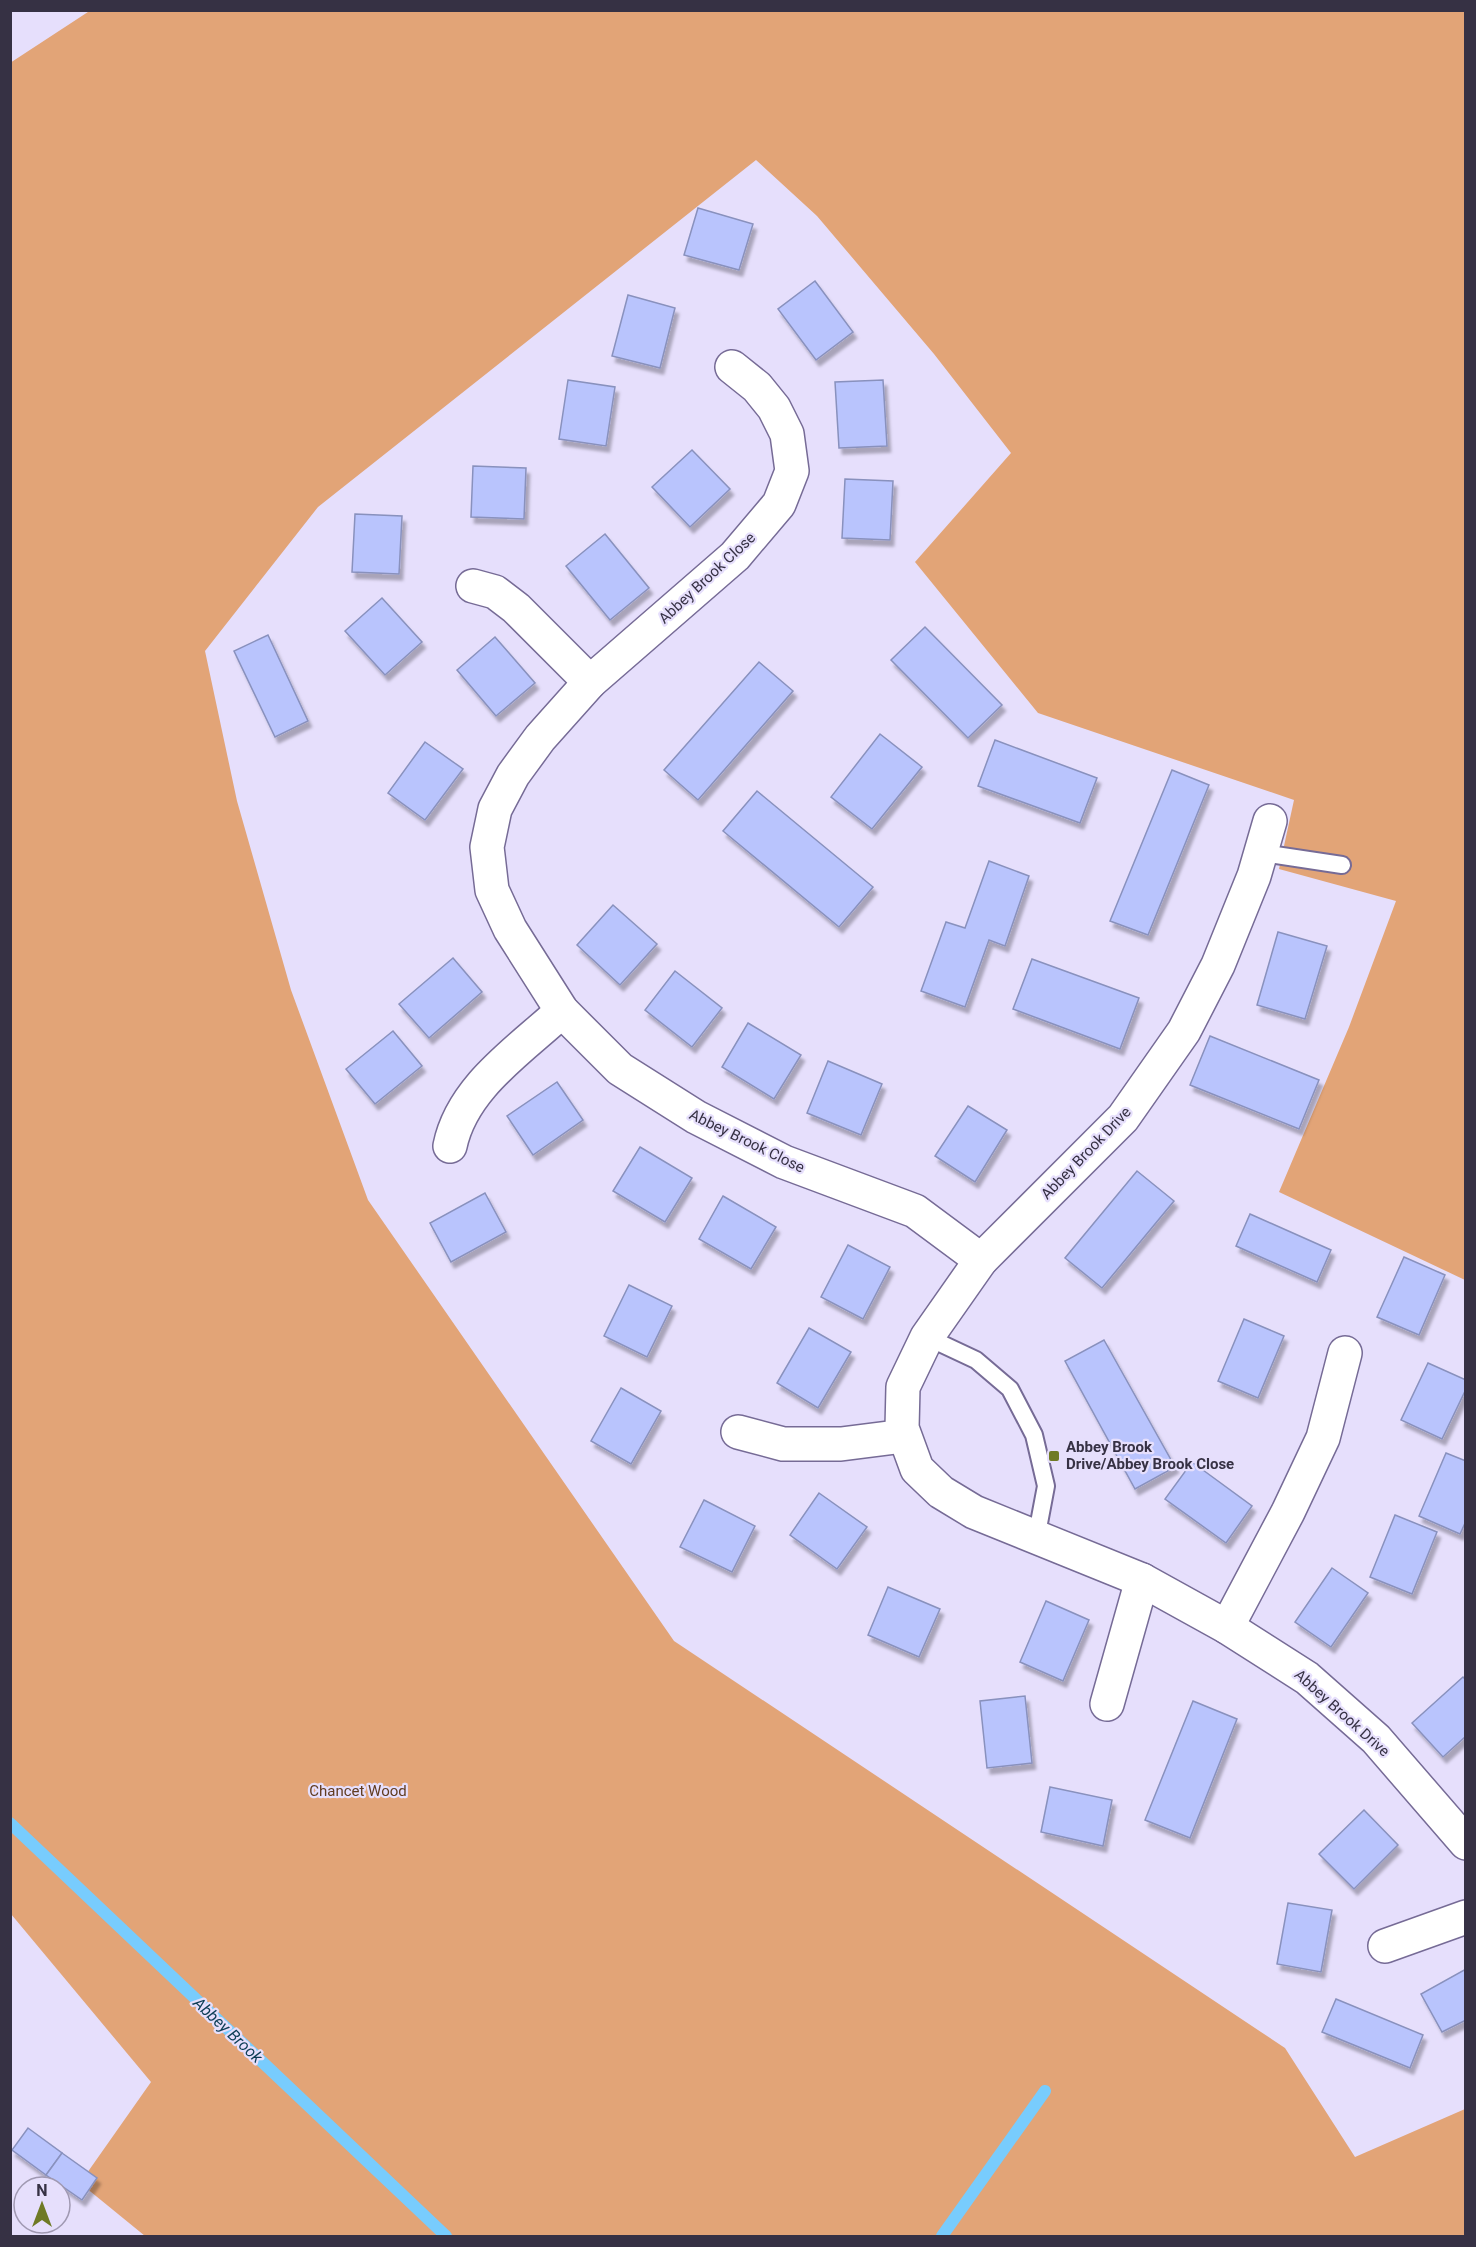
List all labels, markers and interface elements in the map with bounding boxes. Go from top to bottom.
street label: Abbey Brook Close [655,529,759,627]
street label: Abbey Brook Drive [1037,1103,1135,1203]
street label: Abbey Brook Close [687,1105,807,1177]
place label: Abbey Brook Drive/Abbey Brook Close [1066,1438,1234,1473]
marker: Abbey Brook Drive/Abbey Brook Close [1047,1449,1061,1463]
street label: Abbey Brook Drive [1291,1666,1393,1760]
park label: Chancet Wood [309,1782,407,1800]
water label: Abbey Brook [189,1993,267,2067]
north arrow [12,2175,72,2235]
text: N [36,2181,48,2200]

